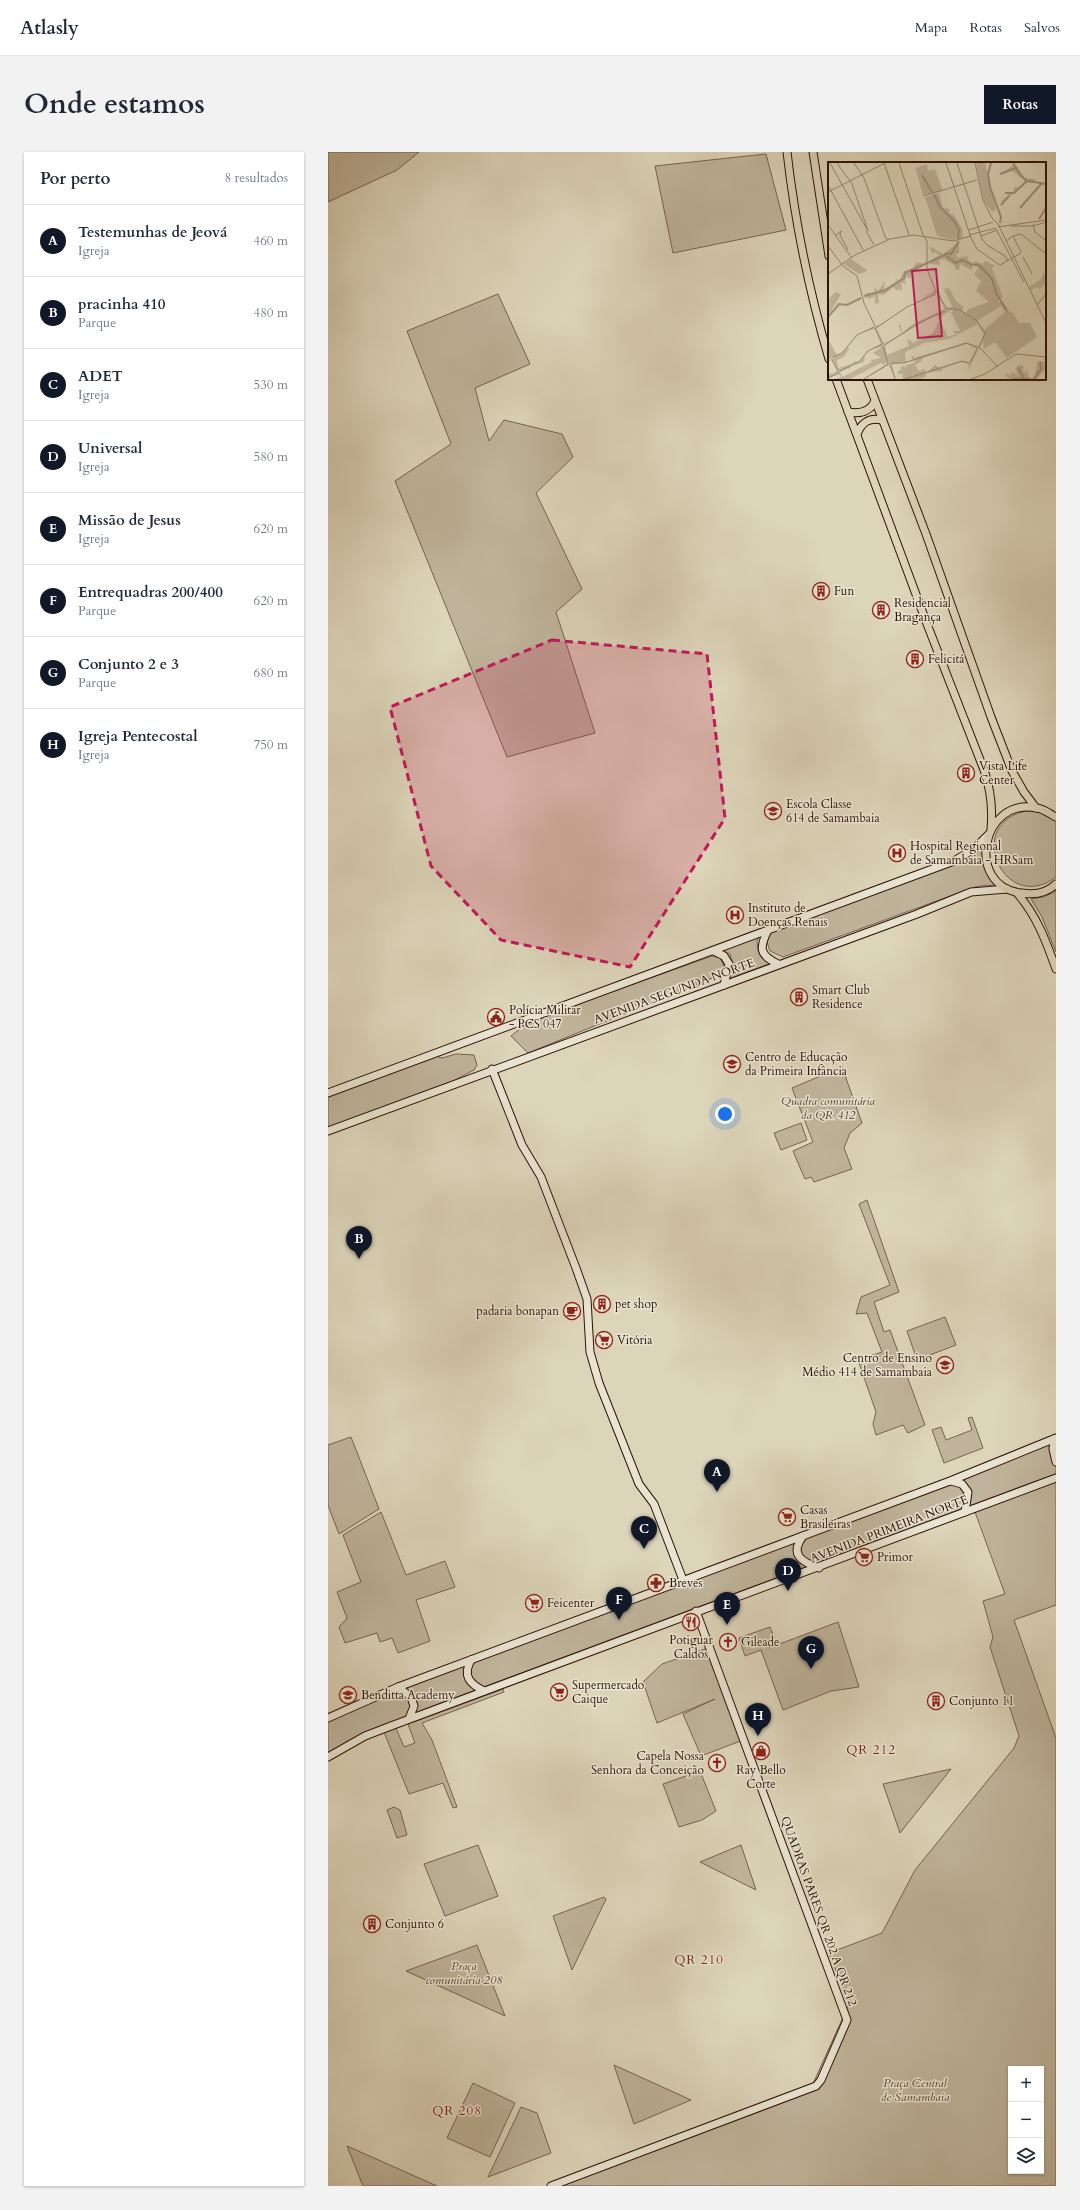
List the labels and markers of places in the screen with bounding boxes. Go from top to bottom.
building icon: Fun [811,581,831,601]
place label: Fun [834,583,854,599]
place label: Residencial Bragança [894,595,951,625]
building icon: Residencial Bragança [871,600,891,620]
building icon: Felicitá [905,649,925,669]
place label: Felicitá [928,651,965,667]
place label: Vista Life Center [979,758,1027,788]
building icon: Vista Life Center [956,763,976,783]
place label: Escola Classe 614 de Samambaia [786,796,880,826]
school or university icon: Escola Classe 614 de Samambaia [763,801,783,821]
place label: Hospital Regional de Samambaia - HRSam [910,838,1034,868]
hospital icon: Hospital Regional de Samambaia - HRSam [887,843,907,863]
place label: Instituto de Doenças Renais [748,900,828,930]
hospital icon: Instituto de Doenças Renais [725,905,745,925]
place label: Smart Club Residence [812,982,870,1012]
building icon: Smart Club Residence [789,987,809,1007]
place label: Polícia Militar - PCS 047 [509,1002,581,1032]
public building icon: Polícia Militar - PCS 047 [486,1007,506,1027]
place label: Centro de Educação da Primeira Infância [745,1049,848,1079]
school or university icon: Centro de Educação da Primeira Infância [722,1054,742,1074]
pin: B [346,1226,372,1259]
building icon: pet shop [592,1294,612,1314]
place label: pet shop [615,1296,657,1312]
cafe icon: padaria bonapan [562,1301,582,1321]
place label: padaria bonapan [476,1303,559,1319]
supermarket icon: Vitória [594,1330,614,1350]
place label: Vitória [617,1332,653,1348]
place label: Centro de Ensino Médio 414 de Samambaia [802,1350,933,1380]
school or university icon: Centro de Ensino Médio 414 de Samambaia [935,1355,955,1375]
pin: A [704,1459,730,1492]
place label: Casas Brasileiras [800,1502,851,1532]
supermarket icon: Casas Brasileiras [777,1507,797,1527]
pin: C [631,1516,657,1549]
supermarket icon: Primor [854,1547,874,1567]
place label: Primor [877,1549,913,1565]
pin: D [775,1558,801,1591]
pharmacy icon: Breves [646,1573,666,1593]
place label: Breves [669,1575,703,1591]
pin: F [606,1587,632,1620]
pin: E [714,1592,740,1625]
supermarket icon: Feicenter [524,1593,544,1613]
place label: Feicenter [547,1595,595,1611]
restaurant icon: Potiguar Caldos [681,1612,701,1632]
place label: Potiguar Caldos [669,1632,713,1662]
church icon: Gileade [718,1632,738,1652]
place label: Gileade [741,1634,779,1650]
pin: G [798,1636,824,1669]
place label: Supermercado Caique [572,1677,645,1707]
supermarket icon: Supermercado Caique [549,1682,569,1702]
school or university icon: Benditta Academy [338,1685,358,1705]
place label: Benditta Academy [361,1687,455,1703]
building icon: Conjunto 11 [926,1691,946,1711]
place label: Conjunto 11 [949,1693,1014,1709]
pin: H [745,1703,771,1736]
shop icon: Ray Bello Corte [751,1741,771,1761]
place label: Capela Nossa Senhora da Conceição [591,1748,705,1778]
church icon: Capela Nossa Senhora da Conceição [707,1753,727,1773]
place label: Ray Bello Corte [736,1762,786,1792]
building icon: Conjunto 6 [362,1914,382,1934]
place label: Conjunto 6 [385,1916,444,1932]

